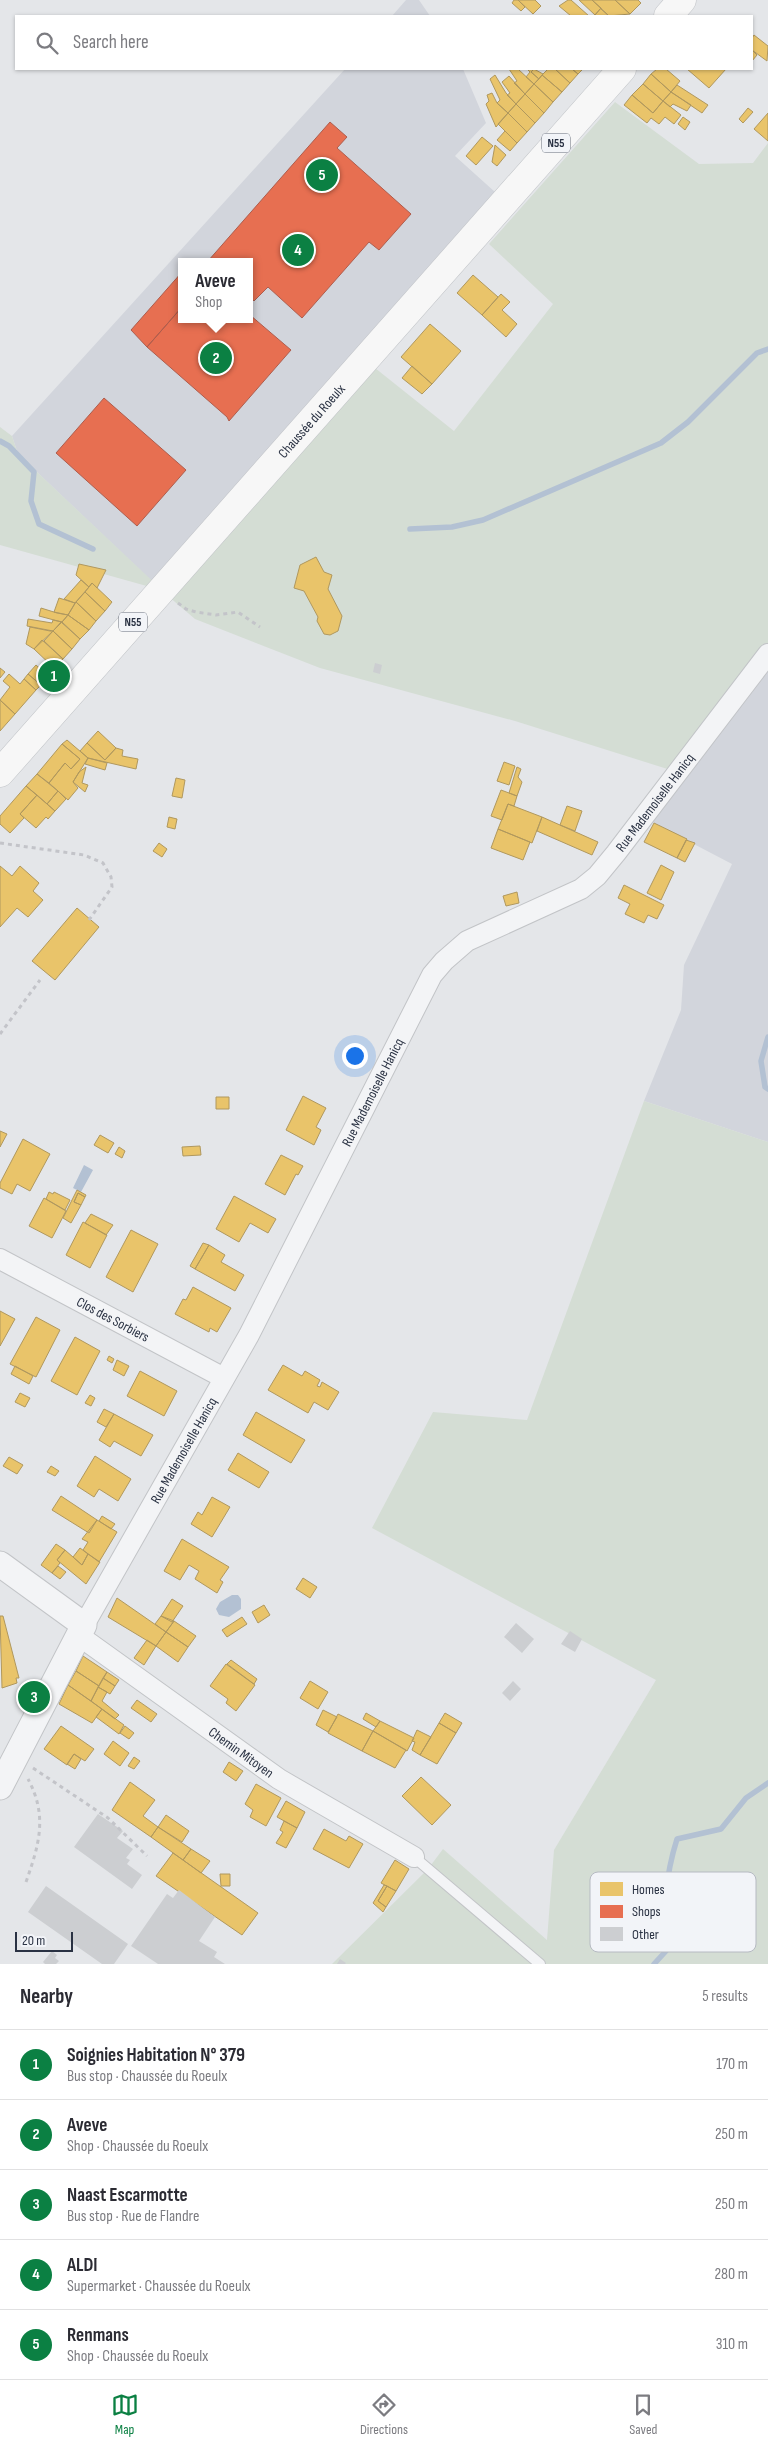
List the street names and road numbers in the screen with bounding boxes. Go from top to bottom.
road number: N55 [542,134,570,152]
street label: Chaussée du Roeulx [274,380,349,462]
road number: N55 [119,612,147,632]
street label: Rue Mademoiselle Hanicq [612,750,698,855]
street label: Rue Mademoiselle Hanicq [338,1035,407,1149]
street label: Clos des Sorbiers [73,1293,152,1346]
street label: Rue Mademoiselle Hanicq [147,1394,221,1507]
street label: Chemin Mitoyen [205,1723,277,1782]

